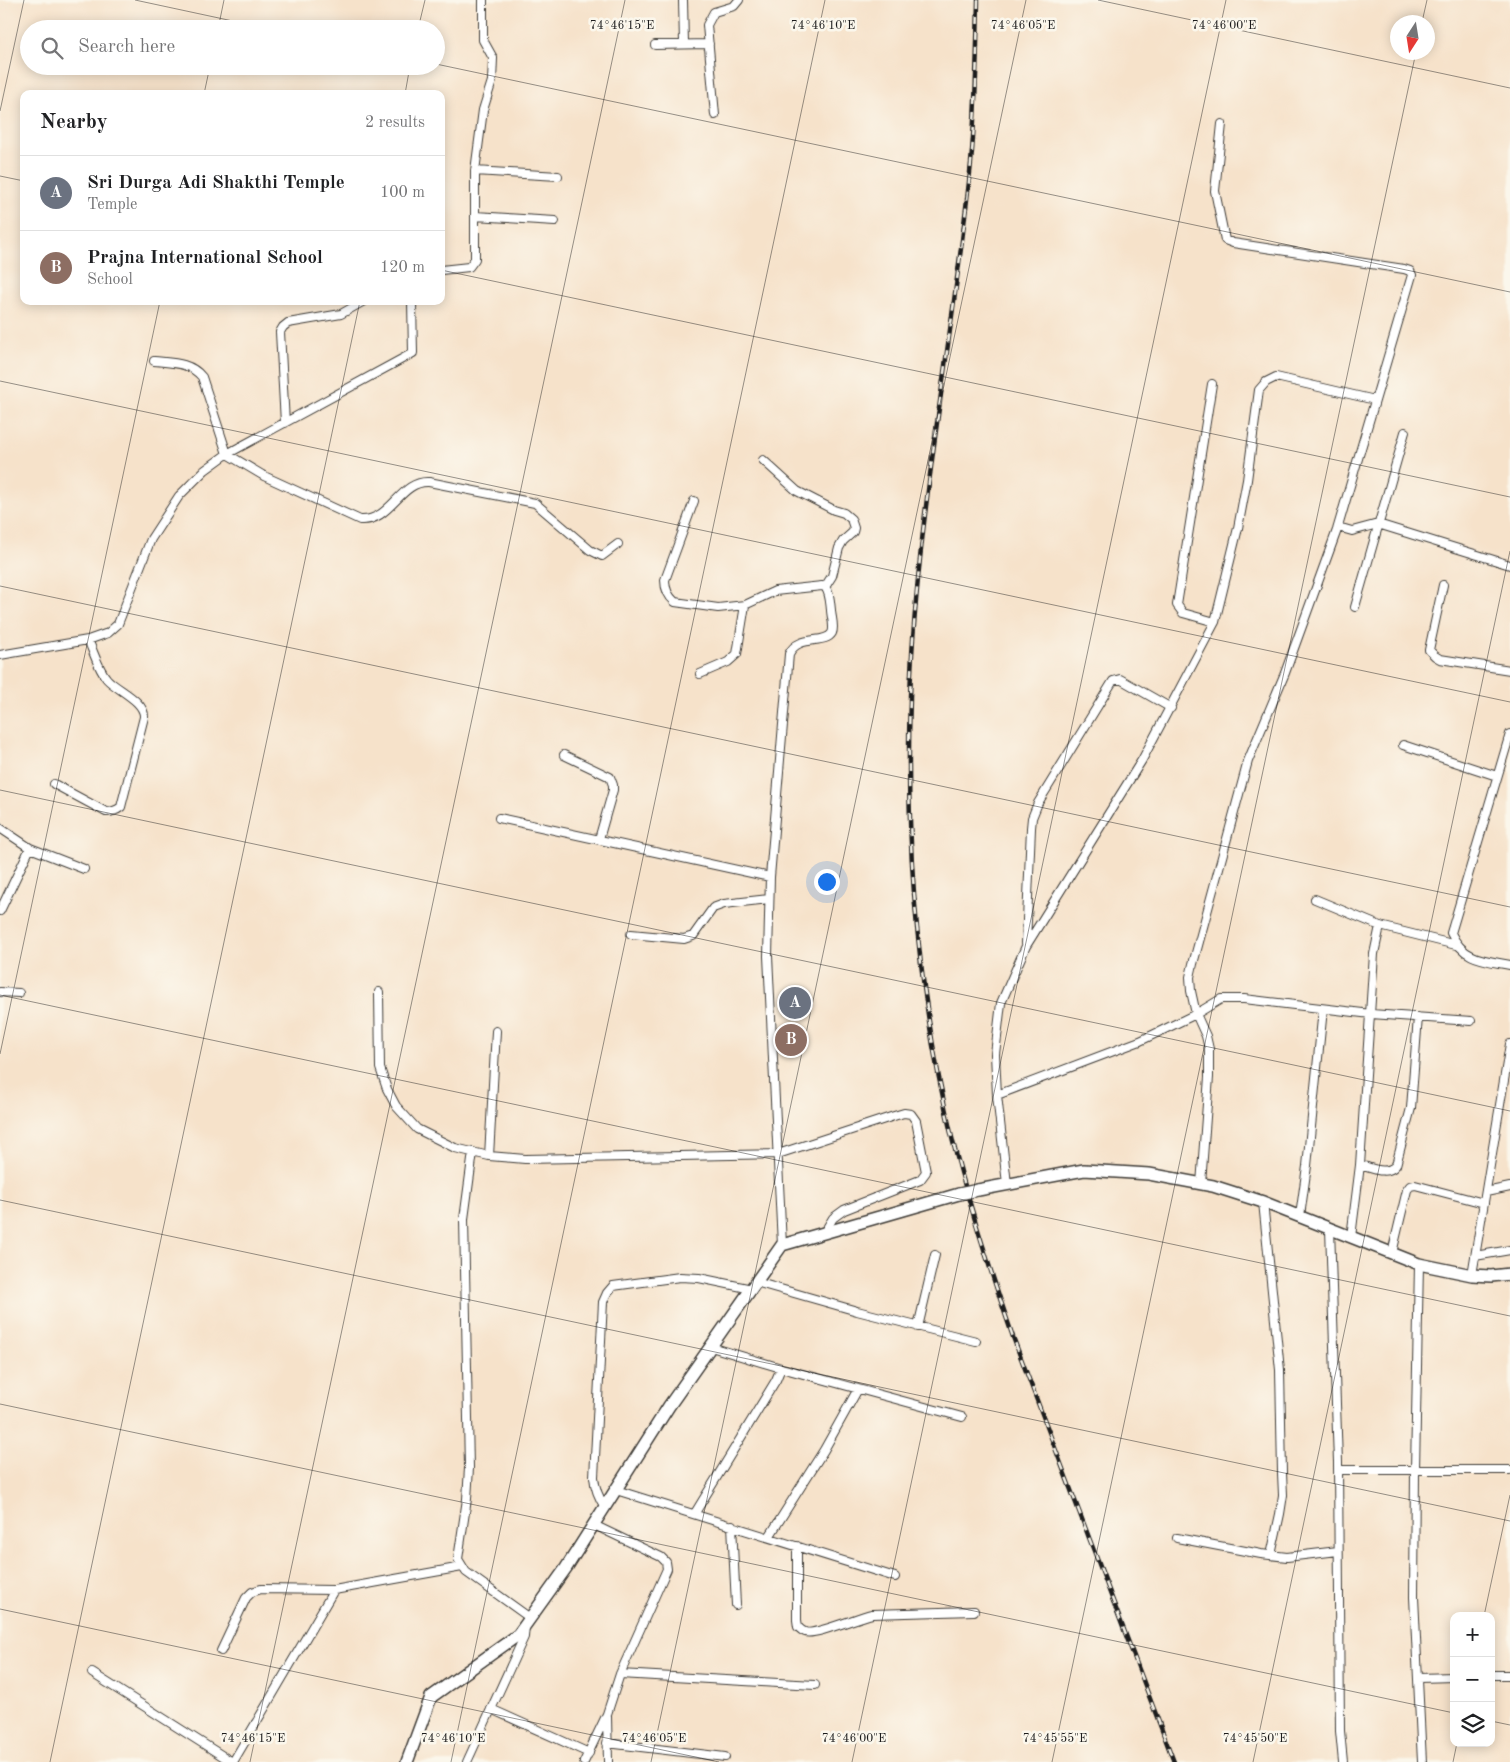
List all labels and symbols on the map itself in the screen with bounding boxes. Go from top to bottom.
north arrow [1390,15,1435,60]
text: 74°46'15"E [590,19,654,32]
text: 74°46'05"E [991,19,1055,32]
text: 74°46'10"E [791,20,855,32]
text: 74°46'00"E [1192,20,1256,32]
your location [814,869,840,895]
pin: A [779,984,811,1022]
pin: B [775,1021,807,1059]
text: 74°46'15"E [221,1732,285,1745]
text: 74°46'05"E [622,1732,686,1745]
text: 74°45'55"E [1023,1732,1087,1745]
text: 74°45'50"E [1223,1732,1287,1745]
text: 74°46'10"E [421,1733,485,1745]
text: 74°46'00"E [822,1733,886,1745]

